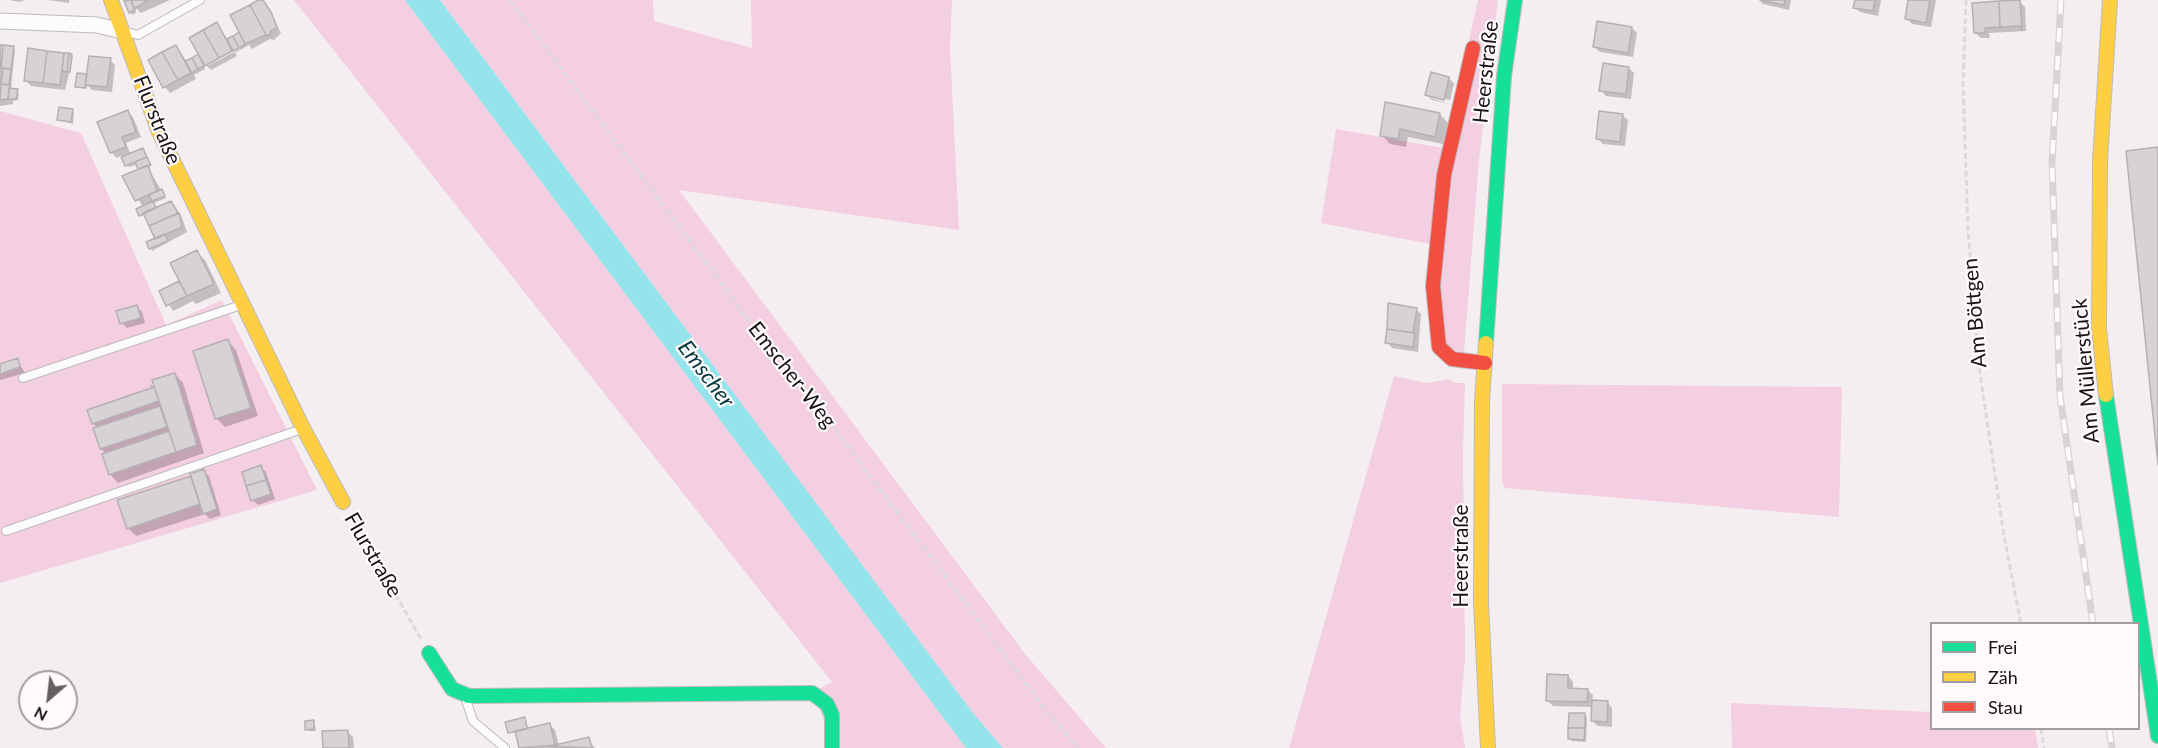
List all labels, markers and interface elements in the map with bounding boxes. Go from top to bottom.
street label: Heerstraße [1468,19,1504,125]
street label: Flurstraße [128,72,186,168]
street label: Am Böttgen [1958,257,1992,369]
street label: Am Müllerstück [2067,297,2105,445]
street label: Emscher-Weg [743,317,841,433]
water label: Emscher [672,335,740,413]
street label: Heerstraße [1448,504,1474,608]
street label: Flurstraße [339,508,407,602]
legend [1930,622,2140,730]
text: Frei [1988,636,2017,658]
text: Zäh [1988,666,2018,688]
north arrow [18,670,78,730]
text: Stau [1988,696,2023,718]
text: N [30,703,50,726]

